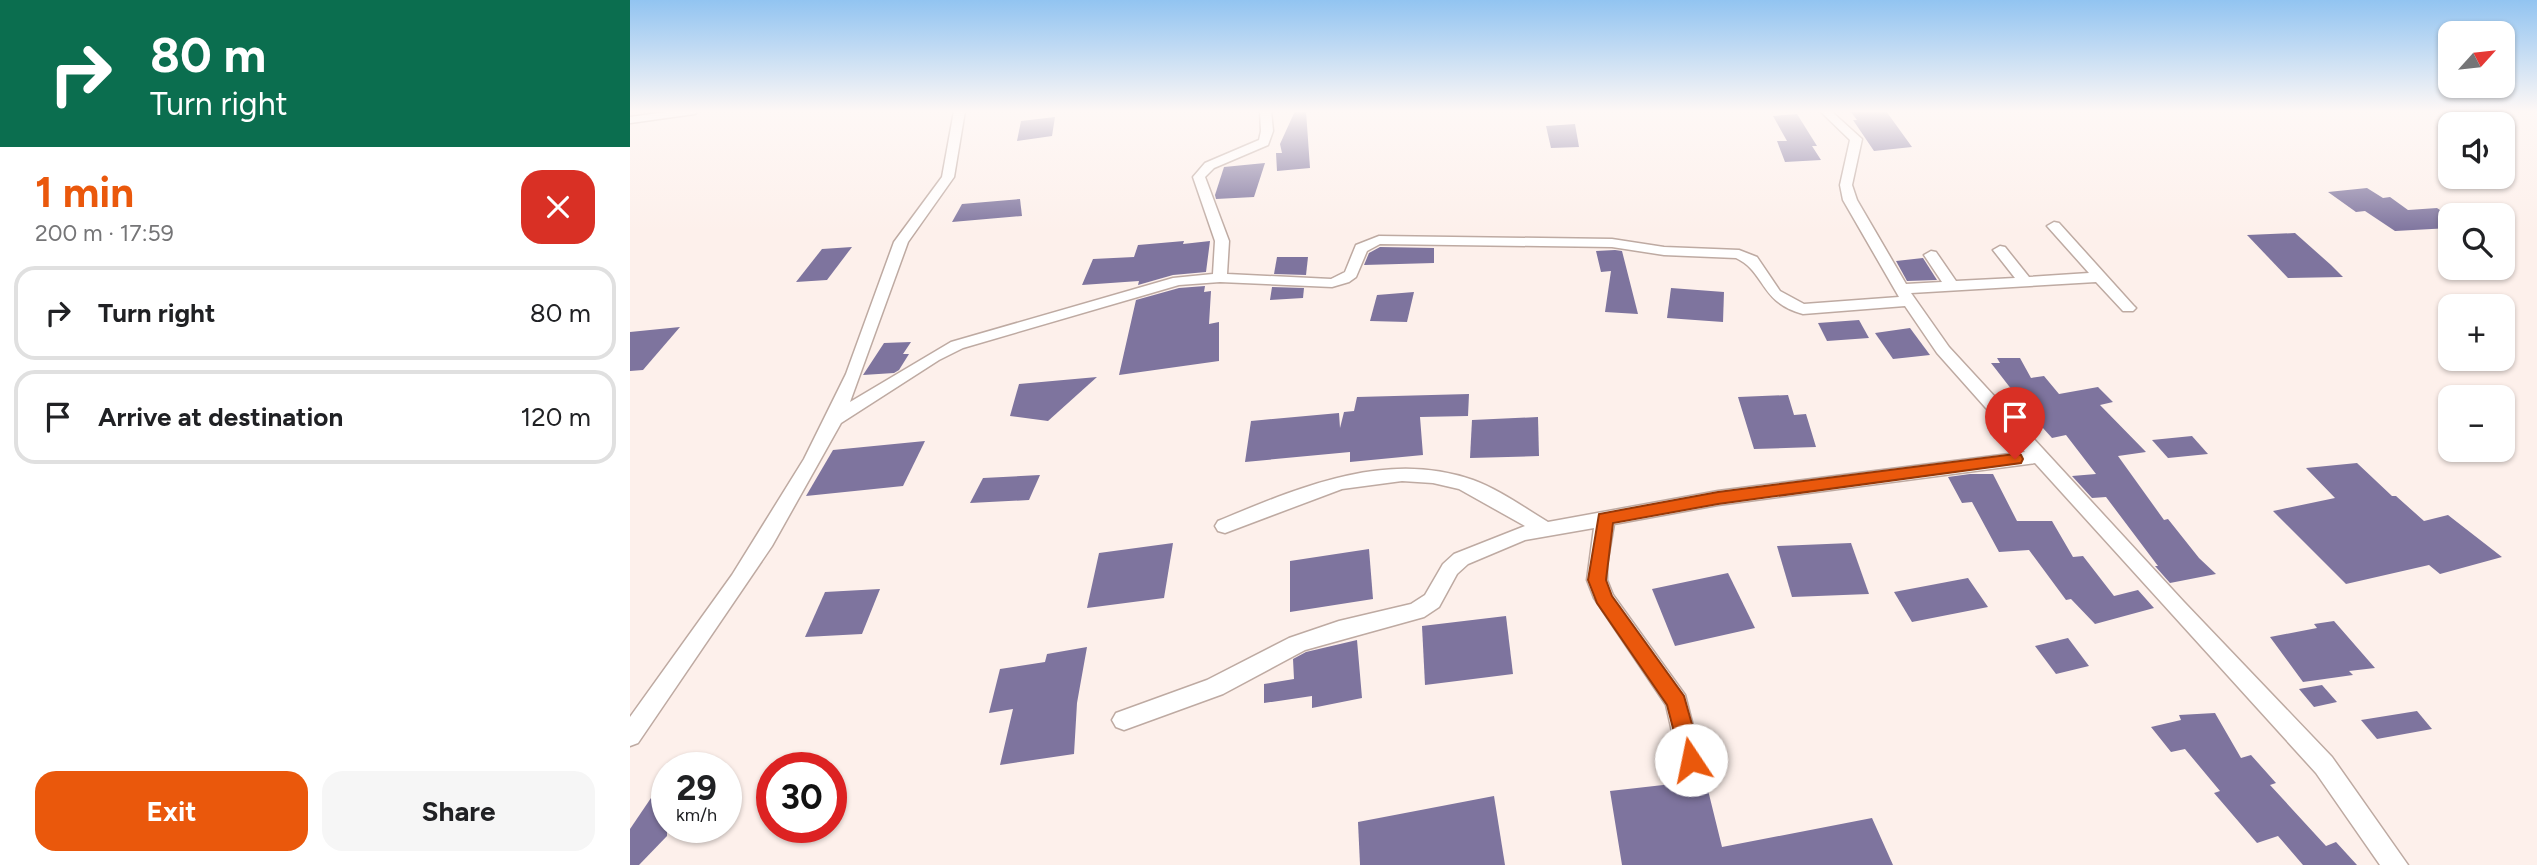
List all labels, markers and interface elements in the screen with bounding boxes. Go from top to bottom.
north arrow [2438,21,2515,98]
map controls [2438,21,2515,462]
text: 80 m [150,25,266,84]
icon: right [35,28,126,119]
text: Turn right [150,85,288,123]
button: sound [2438,112,2515,189]
text: 1 min [35,167,134,218]
button: close [521,170,595,244]
button: search [2438,203,2515,280]
text: 200 m · 17:59 [35,219,174,247]
icon: right [39,294,77,332]
button: + [2438,294,2515,371]
text: Turn right [98,297,215,329]
text: 80 m [530,297,591,329]
button: − [2438,385,2515,462]
pin [1985,387,2045,459]
icon: arrive [39,398,77,436]
icon: arrive [1996,398,2034,436]
text: Arrive at destination [98,401,343,433]
text: 120 m [521,401,591,433]
position arrow [1654,723,1728,797]
speed limit sign: 30 [756,752,847,843]
text: 29 [676,767,717,809]
button: Exit [35,771,308,851]
button: Share [322,771,595,851]
text: km/h [676,804,717,826]

